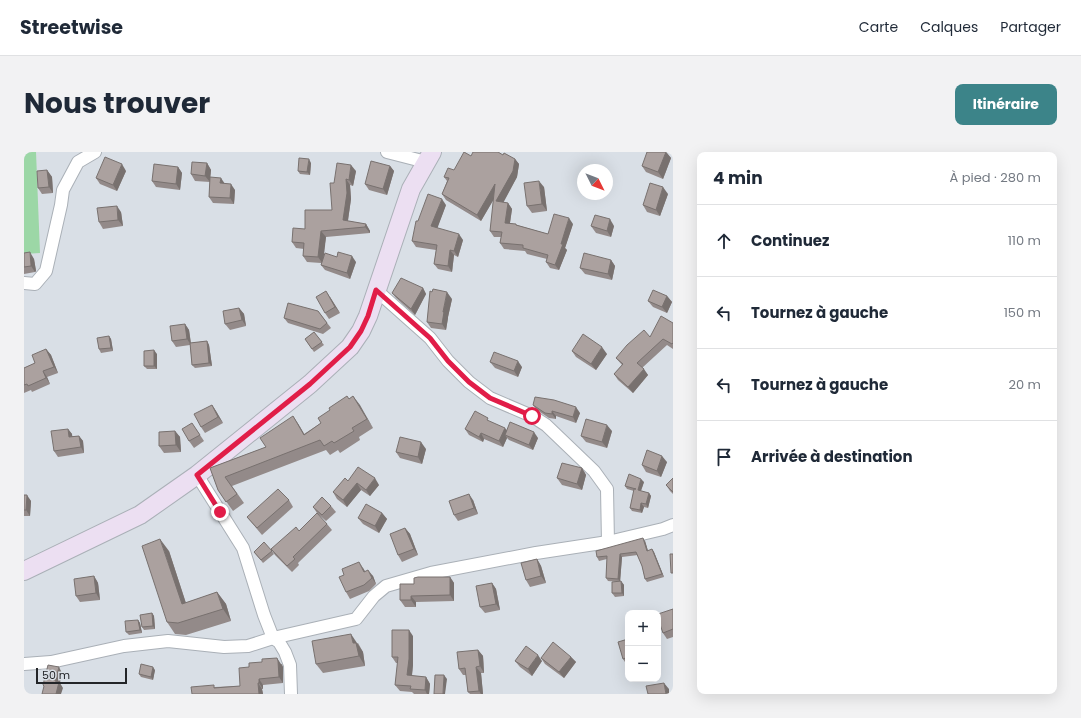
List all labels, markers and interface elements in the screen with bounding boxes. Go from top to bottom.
text: Streetwise [20,14,123,41]
text: Carte [859,17,898,37]
text: Calques [920,17,978,37]
text: Partager [1000,17,1061,37]
text: Nous trouver [24,84,210,123]
button: Itinéraire [955,84,1057,125]
north arrow [577,164,613,200]
text: 4 min [713,166,763,190]
text: À pied · 280 m [950,168,1041,187]
icon: ahead [713,230,735,252]
text: Continuez [751,230,830,251]
text: 110 m [1008,231,1041,250]
icon: left [713,302,735,324]
text: Tournez à gauche [751,302,888,323]
text: 150 m [1004,303,1041,322]
icon: left [713,374,735,396]
text: Tournez à gauche [751,374,888,395]
text: 20 m [1008,375,1041,394]
route start [523,407,541,425]
icon: arrive [713,446,735,468]
text: Arrivée à destination [751,446,913,467]
route end [211,503,229,521]
map controls [625,610,661,682]
button: + [625,610,661,646]
button: − [625,646,661,682]
scale bar [36,666,127,685]
text: 50 m [42,667,70,683]

